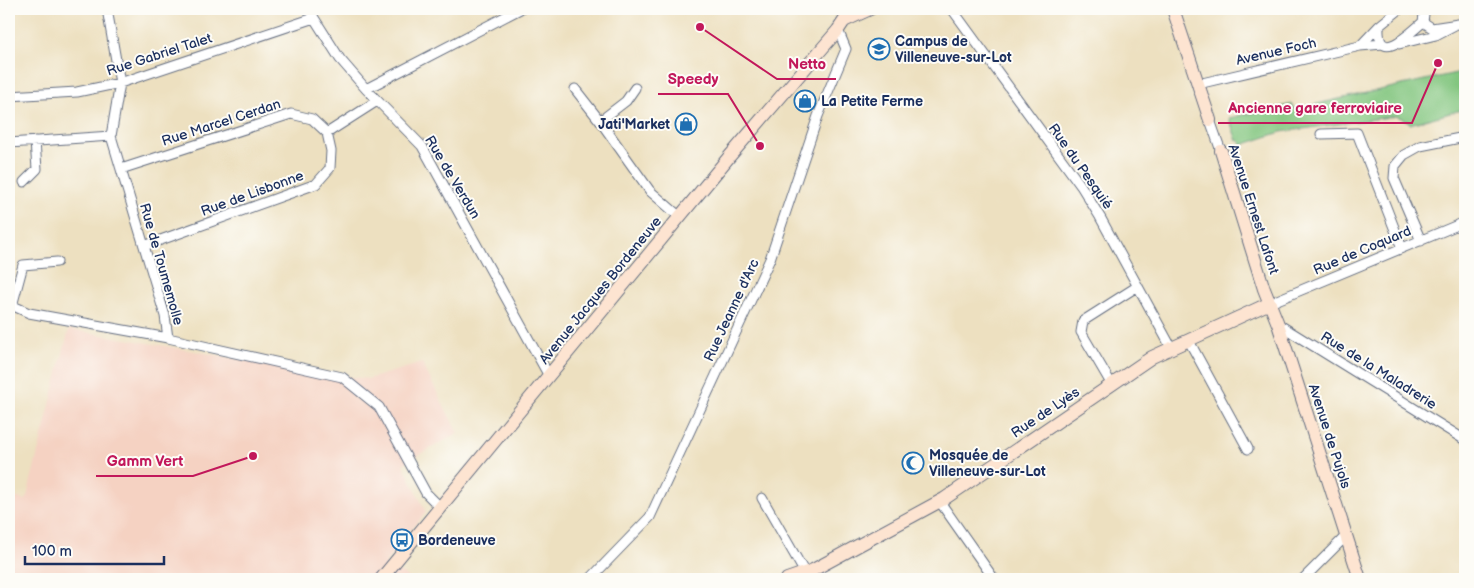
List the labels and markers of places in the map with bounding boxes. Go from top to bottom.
place label: Campus de Villeneuve-sur-Lot [895,33,1012,66]
school or university icon: Campus de Villeneuve-sur-Lot [867,37,891,61]
callout: Netto [777,49,836,79]
callout: Speedy [658,64,728,94]
shop icon: La Petite Ferme [793,89,817,113]
place label: La Petite Ferme [821,93,923,110]
callout: Ancienne gare ferroviaire [1218,93,1412,123]
shop icon: Jati'Market [674,112,698,136]
place label: Jati'Market [598,116,670,133]
callout: Gamm Vert [96,446,193,476]
place label: Mosquée de Villeneuve-sur-Lot [929,447,1046,480]
mosque icon: Mosquée de Villeneuve-sur-Lot [901,451,925,475]
bus stop icon: Bordeneuve [390,528,414,552]
place label: Bordeneuve [418,532,495,549]

